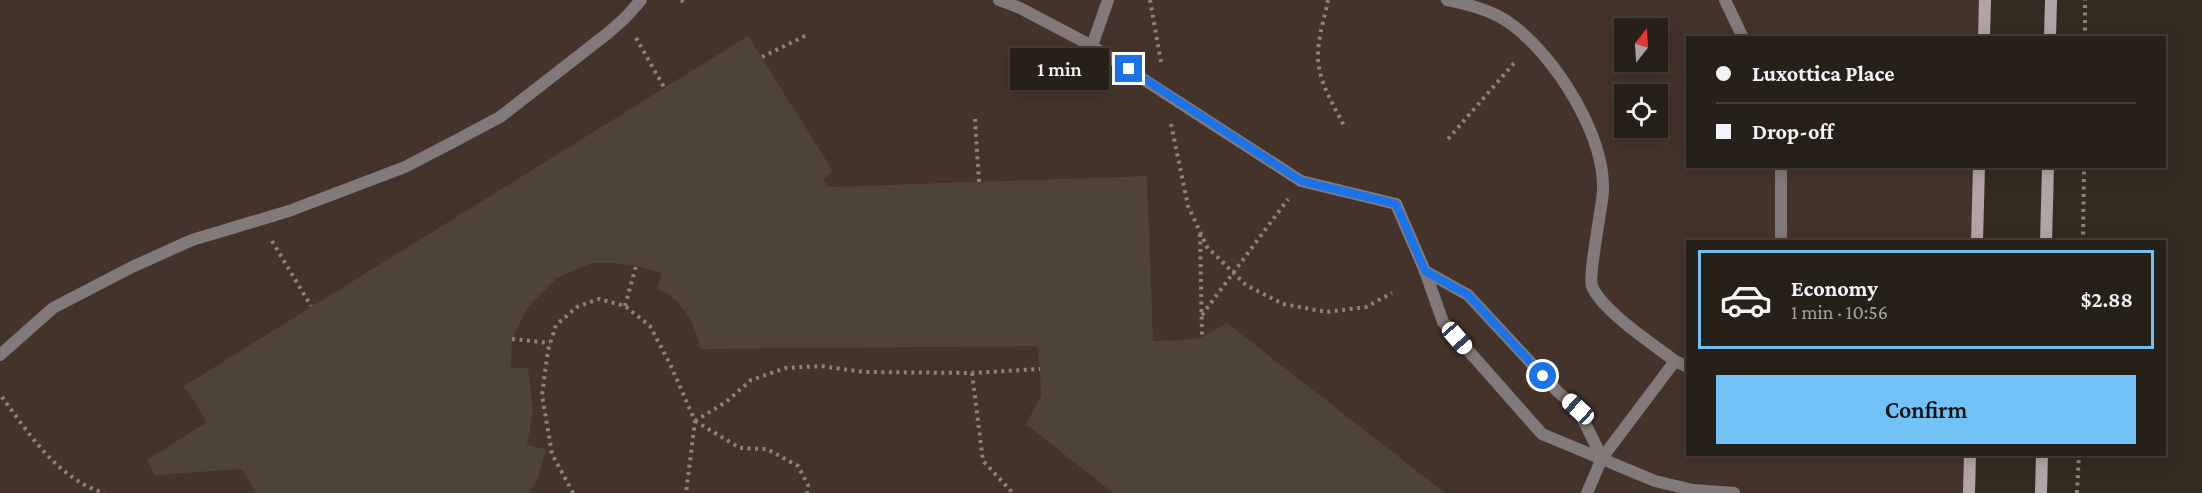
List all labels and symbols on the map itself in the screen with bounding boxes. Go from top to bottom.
north arrow [1614,18,1668,72]
callout: 1 min [1009,48,1108,90]
route end [1115,55,1142,82]
car [1438,319,1476,357]
route start [1529,362,1556,389]
car [1559,390,1597,428]

